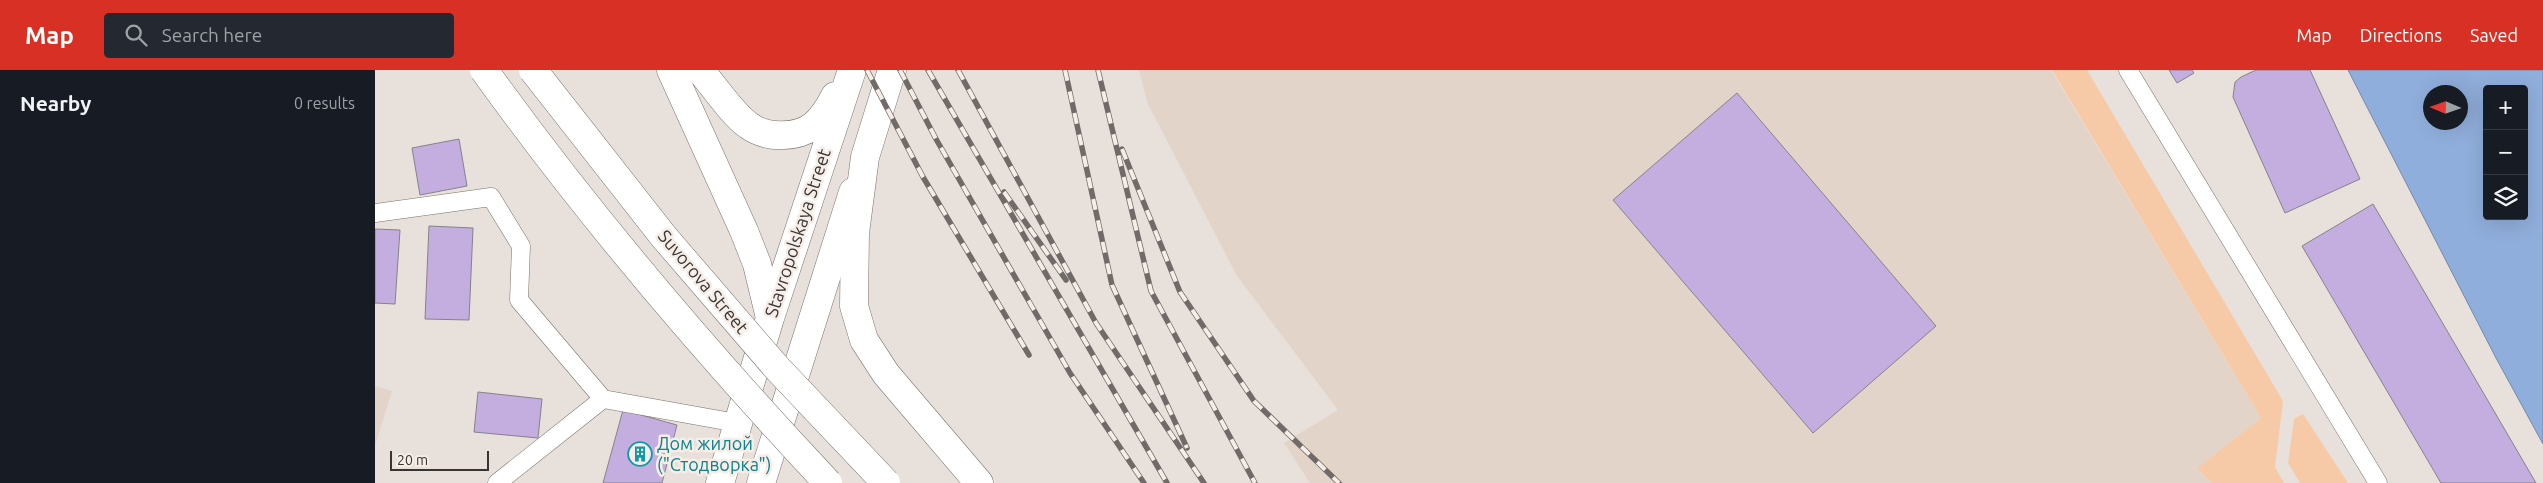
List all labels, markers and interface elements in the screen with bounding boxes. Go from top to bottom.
search box [104,13,454,58]
icon: search [122,21,150,49]
text: Map [25,22,74,49]
text: Search here [162,24,262,46]
text: Map [2296,25,2332,45]
text: Directions [2360,25,2442,45]
text: Saved [2470,25,2518,45]
north arrow [2423,85,2468,130]
map controls [2483,85,2528,220]
button: + [2483,85,2528,130]
text: Nearby [20,91,91,115]
text: 0 results [294,94,355,112]
button: − [2483,130,2528,175]
street label: Stavropolskaya Street [760,146,834,319]
button: layers [2483,175,2528,220]
street label: Suvorova Street [655,226,753,337]
place label: Дом жилой ("Стодворка") [657,433,771,475]
building icon: Дом жилой ("Стодворка") [627,441,653,467]
scale bar [390,448,489,471]
text: 20 m [397,452,428,468]

